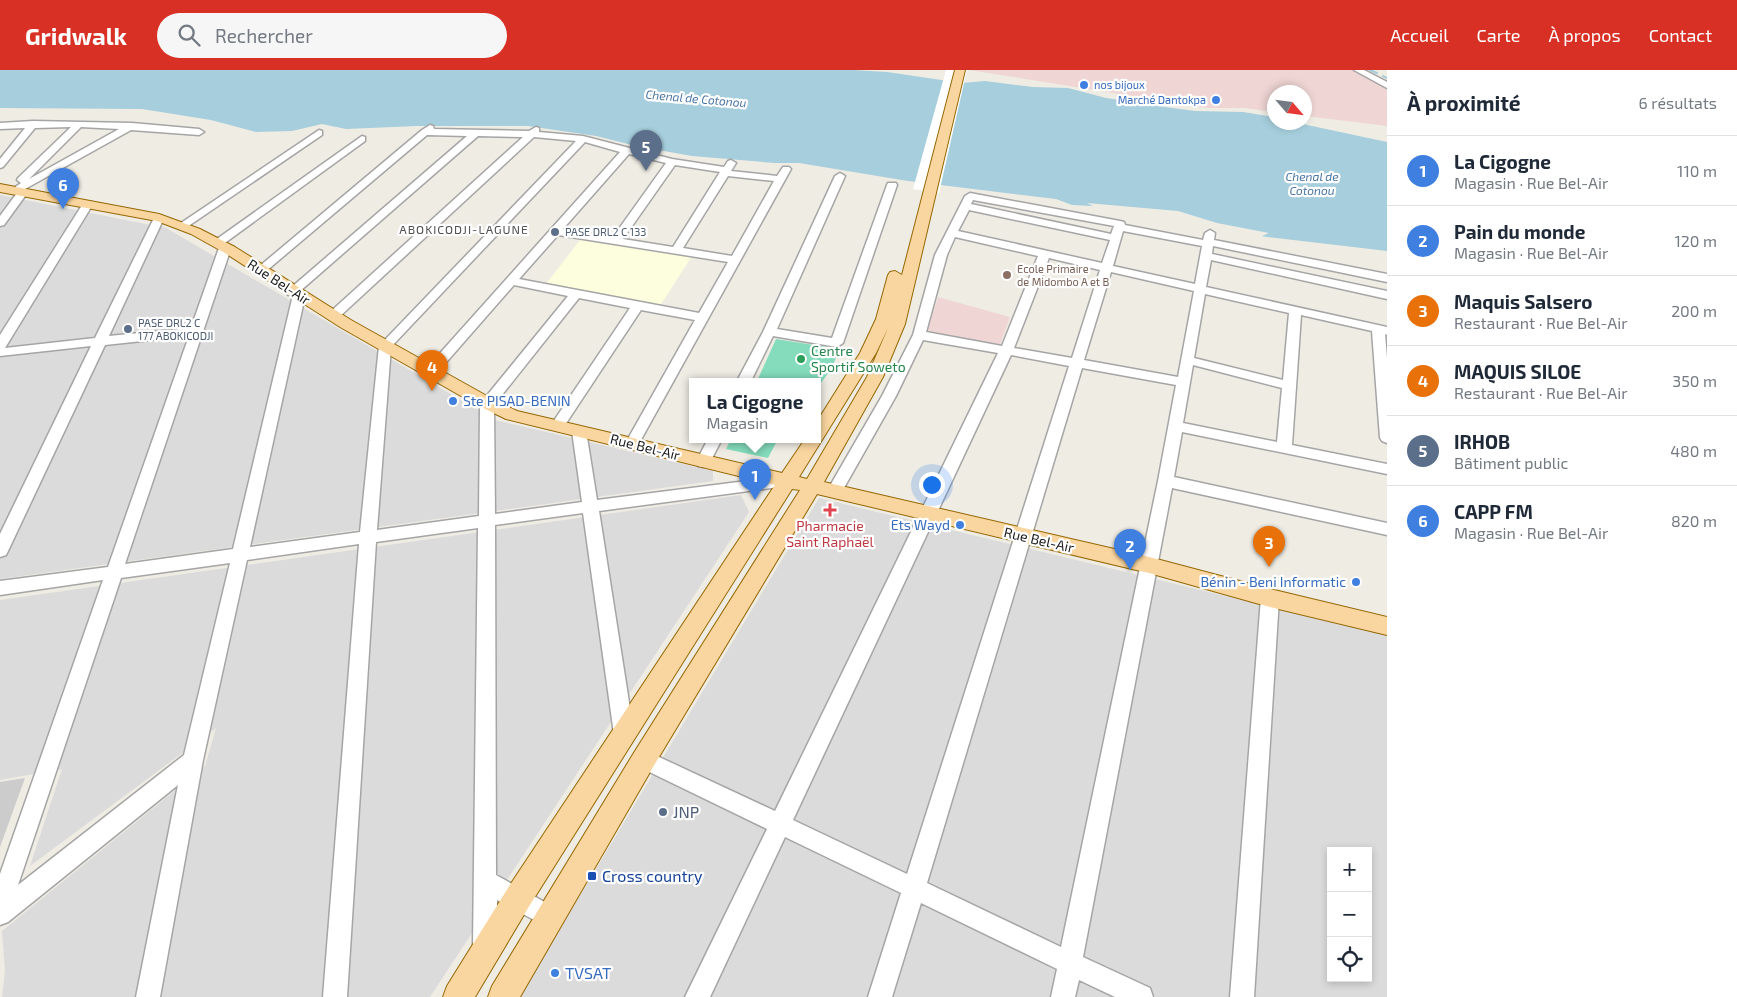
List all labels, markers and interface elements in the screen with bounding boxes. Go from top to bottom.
search box [157,13,507,58]
text: Gridwalk [25,21,127,50]
icon: search [175,21,203,49]
text: Rechercher [215,24,313,47]
text: Accueil [1390,24,1449,46]
text: Carte [1477,24,1520,46]
text: À propos [1548,24,1621,46]
text: Contact [1649,24,1712,46]
place label: nos bijoux [1094,78,1145,92]
marker: nos bijoux [1078,79,1090,91]
north arrow [1267,85,1312,130]
water label: Chenal de Cotonou [645,87,747,109]
text: À proximité [1407,90,1521,115]
place label: Marché Dantokpa [1118,93,1206,106]
text: 6 résultats [1638,93,1717,112]
marker: Marché Dantokpa [1210,94,1222,106]
pin: 5 [630,130,662,171]
text: La Cigogne [1454,150,1551,173]
text: 1 [1420,161,1426,180]
text: 110 m [1677,161,1717,180]
pin: 6 [47,168,79,209]
water label: Chenal de Cotonou [1285,169,1339,197]
text: Magasin · Rue Bel-Air [1454,173,1608,192]
text: Pain du monde [1454,220,1585,243]
district label: ABOKICODJI-LAGUNE [399,222,529,236]
place label: PASE DRL2 C 133 [565,225,646,238]
marker: PASE DRL2 C 133 [549,226,561,238]
text: 2 [1418,231,1428,250]
text: 120 m [1674,231,1717,250]
text: Magasin · Rue Bel-Air [1454,243,1608,262]
street label: Rue Bel-Air [245,255,314,308]
place label: Ecole Primaire de Midombo A et B [1017,262,1110,288]
marker: Ecole Primaire de Midombo A et B [1001,269,1013,281]
text: Maquis Salsero [1454,290,1592,313]
text: 3 [1418,301,1428,320]
text: 200 m [1671,301,1717,320]
text: Restaurant · Rue Bel-Air [1454,313,1628,332]
place label: PASE DRL2 C 177 ABOKICODJI [138,316,213,342]
marker: PASE DRL2 C 177 ABOKICODJI [122,323,134,335]
place label: Centre Sportif Soweto [811,342,906,375]
pin: 4 [416,350,448,391]
marker: Centre Sportif Soweto [795,353,807,365]
text: MAQUIS SILOE [1454,360,1581,383]
text: 4 [1418,371,1428,390]
text: 350 m [1672,371,1717,390]
popup [689,378,821,443]
text: Restaurant · Rue Bel-Air [1454,383,1628,402]
text: La Cigogne [707,390,803,413]
place label: Ste PISAD-BENIN [463,392,571,409]
marker: Ste PISAD-BENIN [447,395,459,407]
text: Magasin [707,413,768,432]
street label: Rue Bel-Air [608,430,682,463]
text: IRHOB [1454,430,1510,453]
text: 5 [1419,441,1427,460]
text: 480 m [1670,441,1717,460]
text: Bâtiment public [1454,453,1568,472]
pin: 1 [739,459,771,500]
your location [919,472,945,498]
text: CAPP FM [1454,500,1533,523]
marker: Pharmacie Saint Raphaël [824,504,836,516]
text: 6 [1418,511,1428,530]
text: 820 m [1671,511,1717,530]
place label: Ets Wayd [891,516,950,533]
place label: Pharmacie Saint Raphaël [786,517,875,550]
marker: Ets Wayd [954,519,966,531]
street label: Rue Bel-Air [1002,523,1076,556]
text: Magasin · Rue Bel-Air [1454,523,1608,542]
pin: 3 [1253,526,1285,567]
pin: 2 [1114,529,1146,570]
place label: Bénin - Beni Informatic [1200,573,1346,590]
marker: Bénin - Beni Informatic [1350,576,1362,588]
place label: JNP [673,802,699,821]
marker: JNP [657,806,669,818]
map controls [1327,847,1372,982]
button: + [1327,847,1372,892]
place label: Cross country [602,866,703,885]
marker: Cross country [586,870,598,882]
button: − [1327,892,1372,937]
button: locate [1327,937,1372,982]
place label: TVSAT [565,963,611,982]
marker: TVSAT [549,967,561,979]

